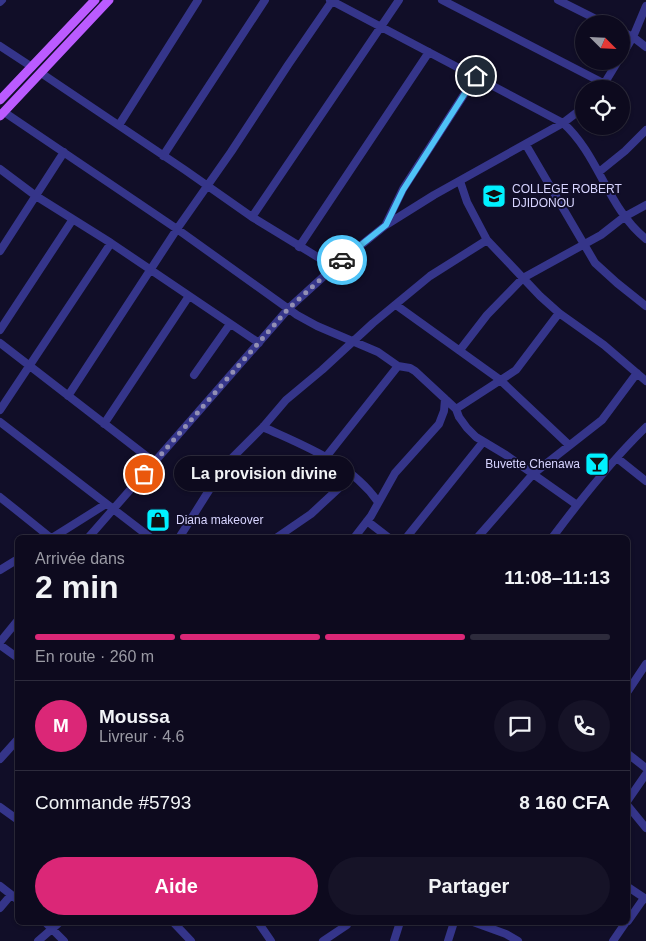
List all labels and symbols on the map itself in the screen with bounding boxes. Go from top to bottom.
north arrow [575,15,630,70]
pin [455,55,497,97]
place label: COLLEGE ROBERT DJIDONOU [512,182,622,210]
school or university icon: COLLEGE ROBERT DJIDONOU [481,183,507,209]
courier [317,235,367,285]
bar icon: Buvette Chenawa [584,451,610,477]
pin [123,453,165,495]
callout: La provision divine [174,456,354,492]
place label: Buvette Chenawa [485,457,580,471]
shop icon: Diana makeover [145,507,171,533]
place label: Diana makeover [176,513,263,527]

